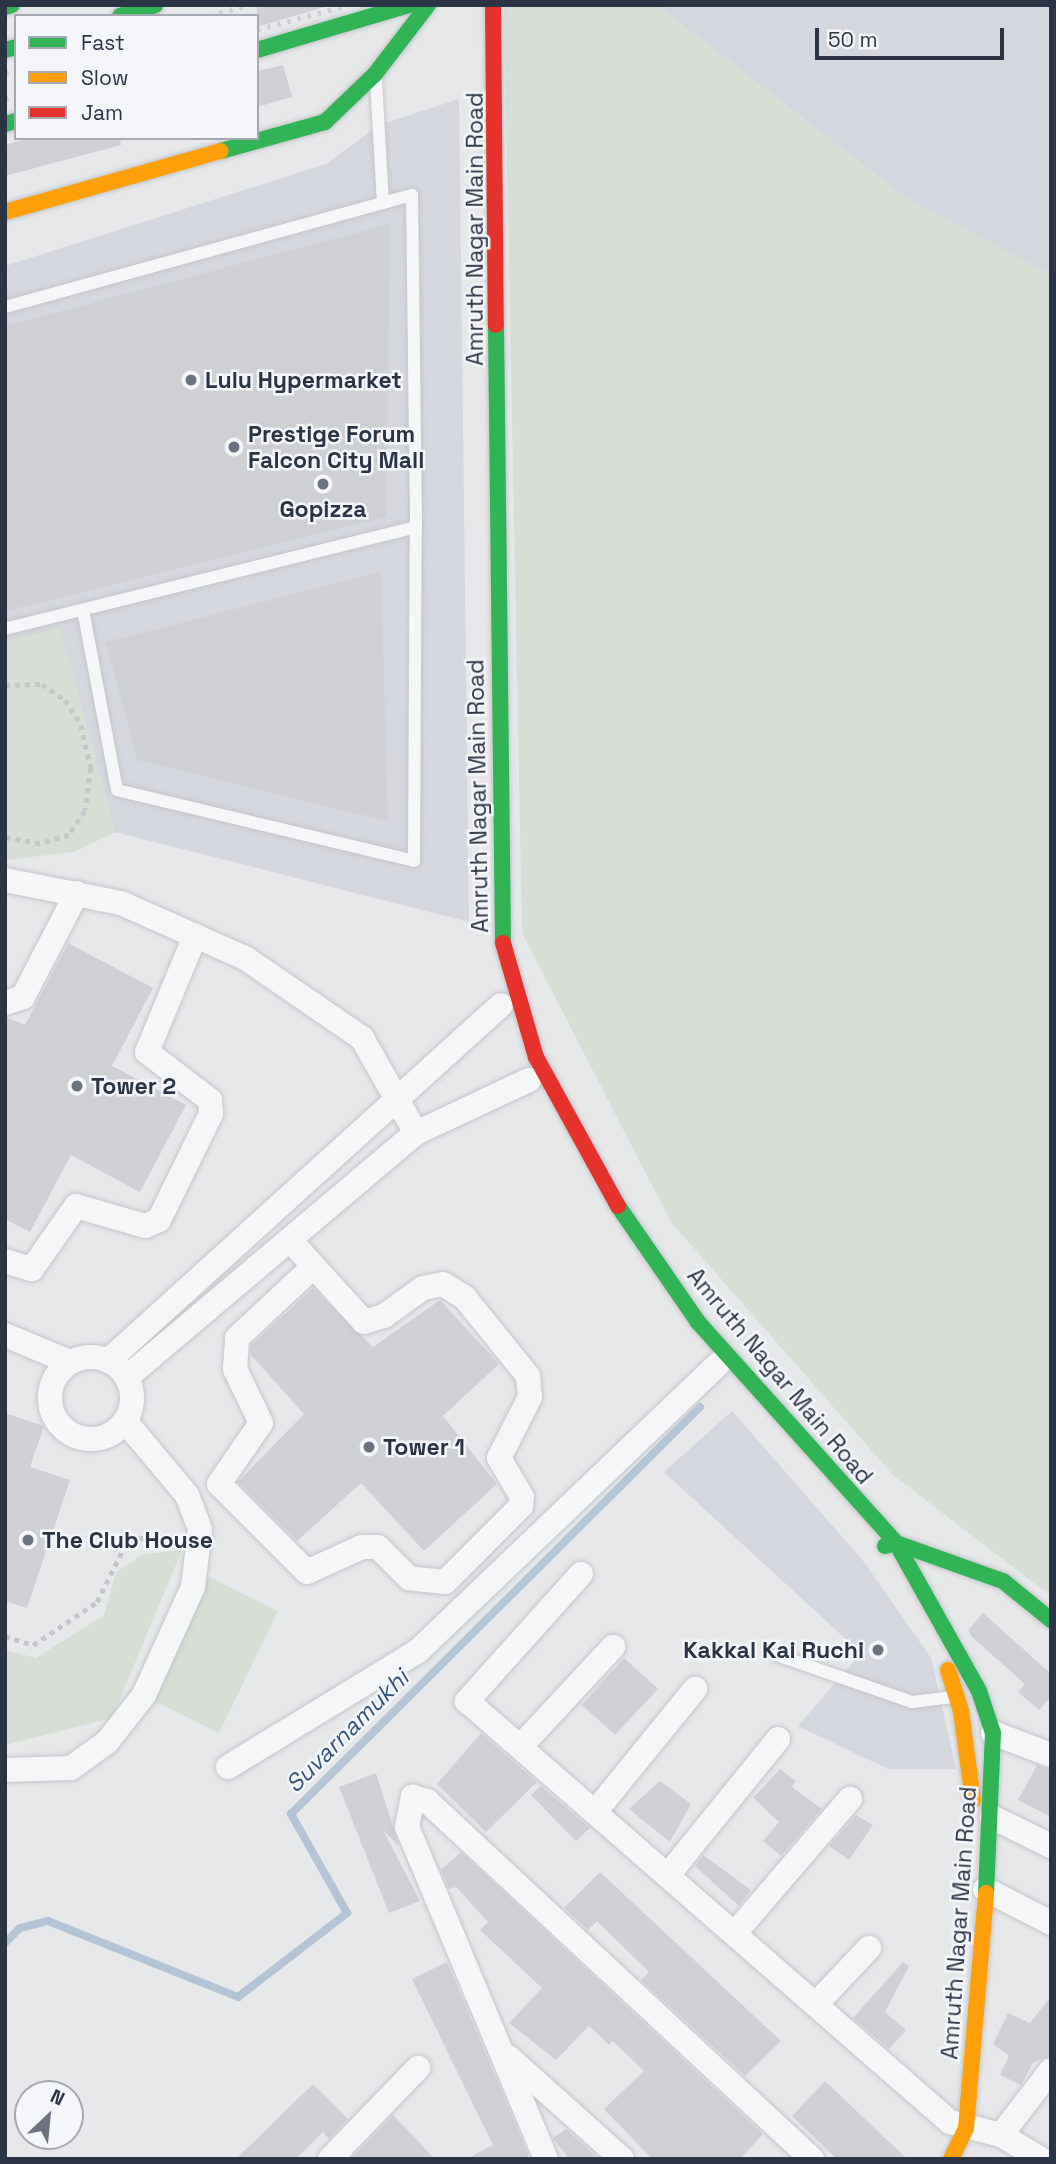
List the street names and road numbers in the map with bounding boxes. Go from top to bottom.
street label: Amruth Nagar Main Road [461,92,489,366]
street label: Amruth Nagar Main Road [462,659,494,933]
street label: Amruth Nagar Main Road [682,1262,878,1490]
street label: Amruth Nagar Main Road [936,1786,982,2060]

